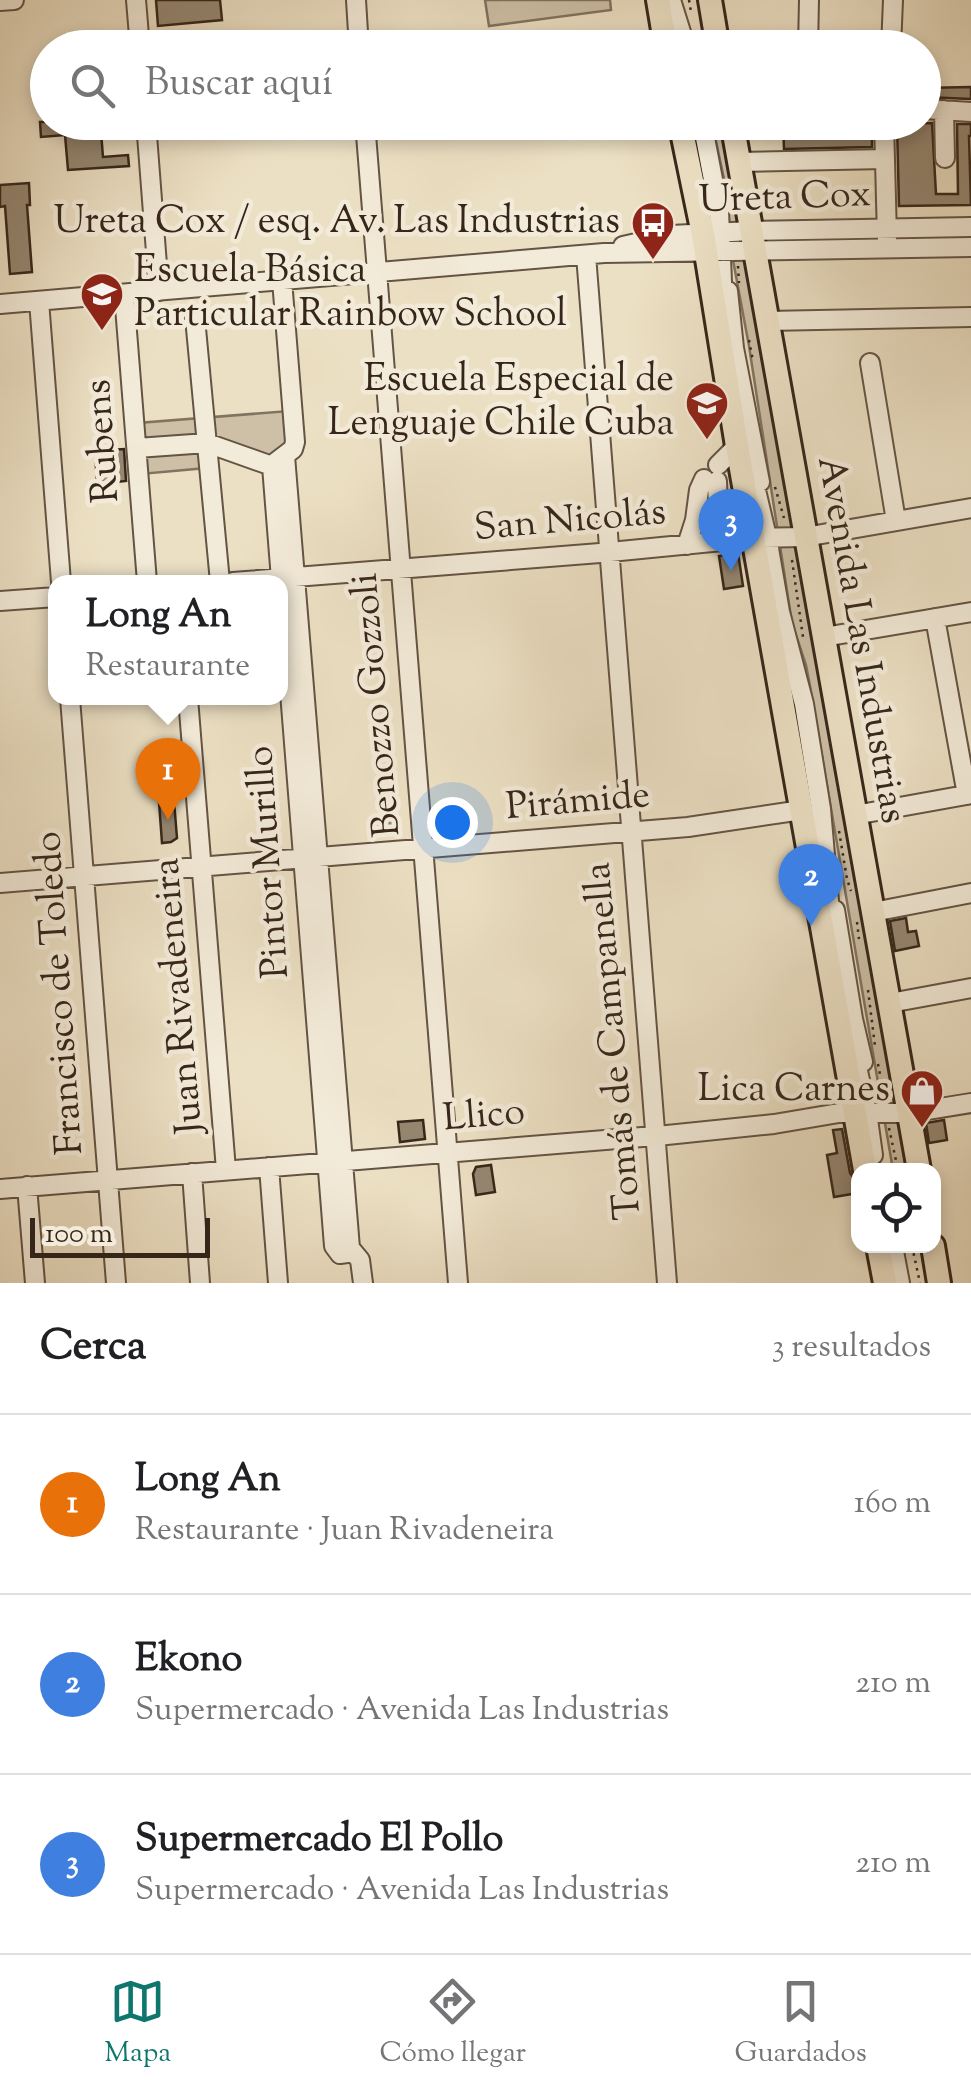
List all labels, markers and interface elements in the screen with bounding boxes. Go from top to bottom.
search box [30,30,941,140]
icon: search [65,58,120,113]
text: Buscar aquí [145,58,333,112]
street label: Ureta Cox [698,169,872,229]
place label: Ureta Cox / esq. Av. Las Industrias [54,196,620,250]
bus stop icon: Ureta Cox / esq. Av. Las Industrias [630,200,676,261]
place label: Escuela Básica Particular Rainbow School [134,245,567,343]
school or university icon: Escuela Básica Particular Rainbow School [79,271,125,332]
place label: Escuela Especial de Lenguaje Chile Cuba [328,354,674,452]
street label: Rubens [73,377,135,505]
school or university icon: Escuela Especial de Lenguaje Chile Cuba [684,380,730,441]
street label: Avenida Las Industrias [801,452,919,828]
street label: San Nicolás [472,487,668,557]
pin: 3 [698,488,764,571]
street label: Benozzo Gozzoli [340,571,416,839]
popup [48,575,288,705]
text: Long An [86,590,232,644]
text: Restaurante [86,644,250,690]
pin: 1 [136,738,200,820]
street label: Pintor Murillo [235,744,305,980]
street label: Pirámide [504,770,652,836]
your location [427,797,478,848]
street label: Francisco de Toledo [23,830,99,1156]
pin: 2 [778,844,844,926]
street label: Juan Rivadeneira [141,856,219,1138]
street label: Tomás de Campanella [572,860,658,1222]
place label: Lica Carnes [698,1064,890,1118]
shop icon: Lica Carnes [899,1068,945,1129]
street label: Llico [441,1087,527,1147]
map controls [851,1163,941,1253]
button: locate [851,1163,941,1253]
scale bar [30,1213,210,1258]
text: 100 m [45,1215,113,1255]
text: Cerca [40,1318,146,1378]
text: 3 resultados [772,1325,931,1371]
text: Long An [135,1454,281,1508]
text: 1 [67,1481,78,1527]
text: 160 m [854,1481,931,1527]
text: Restaurante · Juan Rivadeneira [135,1508,554,1554]
text: Ekono [135,1634,242,1688]
text: 2 [65,1661,80,1707]
text: 210 m [855,1661,931,1707]
text: Supermercado · Avenida Las Industrias [135,1688,669,1734]
text: Supermercado El Pollo [135,1814,503,1868]
text: 3 [66,1841,79,1887]
text: 210 m [855,1841,931,1887]
text: Supermercado · Avenida Las Industrias [135,1868,669,1914]
tab: Mapa [104,1974,171,2074]
tab: Cómo llegar [380,1974,526,2074]
tab: Guardados [734,1974,867,2074]

